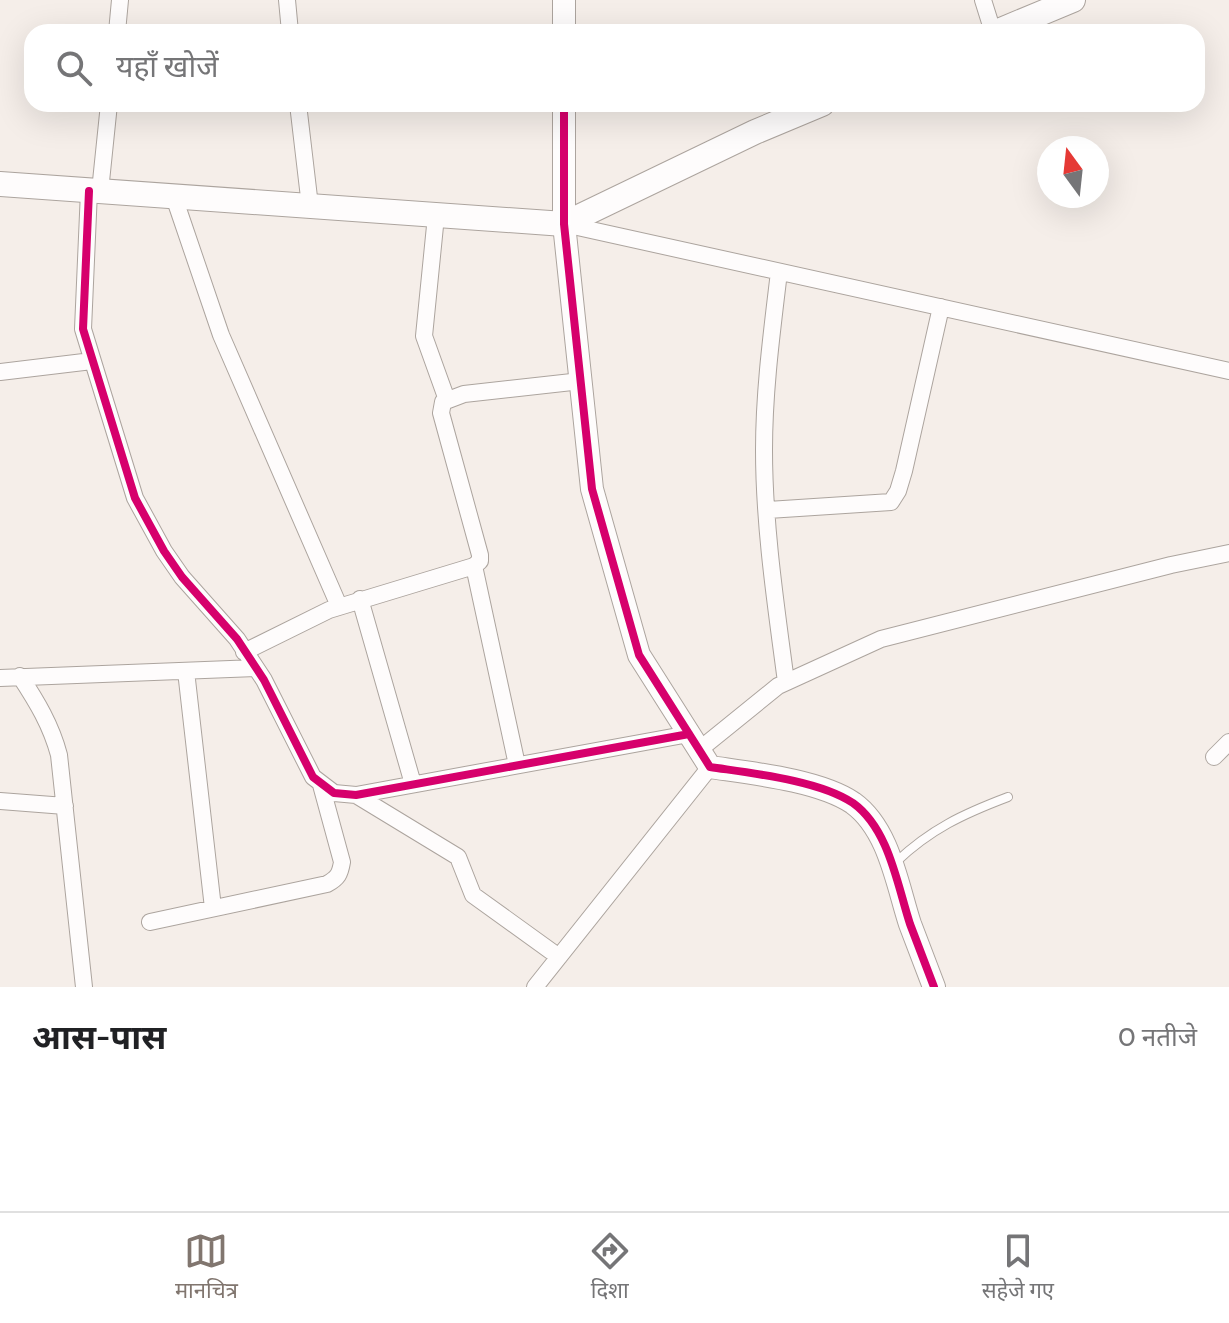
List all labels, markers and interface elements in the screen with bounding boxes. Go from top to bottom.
search box [24,24,1205,112]
icon: search [52,46,96,90]
text: यहाँ खोजें [116,48,218,85]
north arrow [1037,136,1109,208]
text: आस-पास [32,1016,166,1058]
text: 0 नतीजे [1118,1021,1197,1053]
tab: मानचित्र [175,1229,238,1307]
tab: दिशा [588,1229,632,1307]
tab: सहेजे गए [982,1229,1054,1307]

